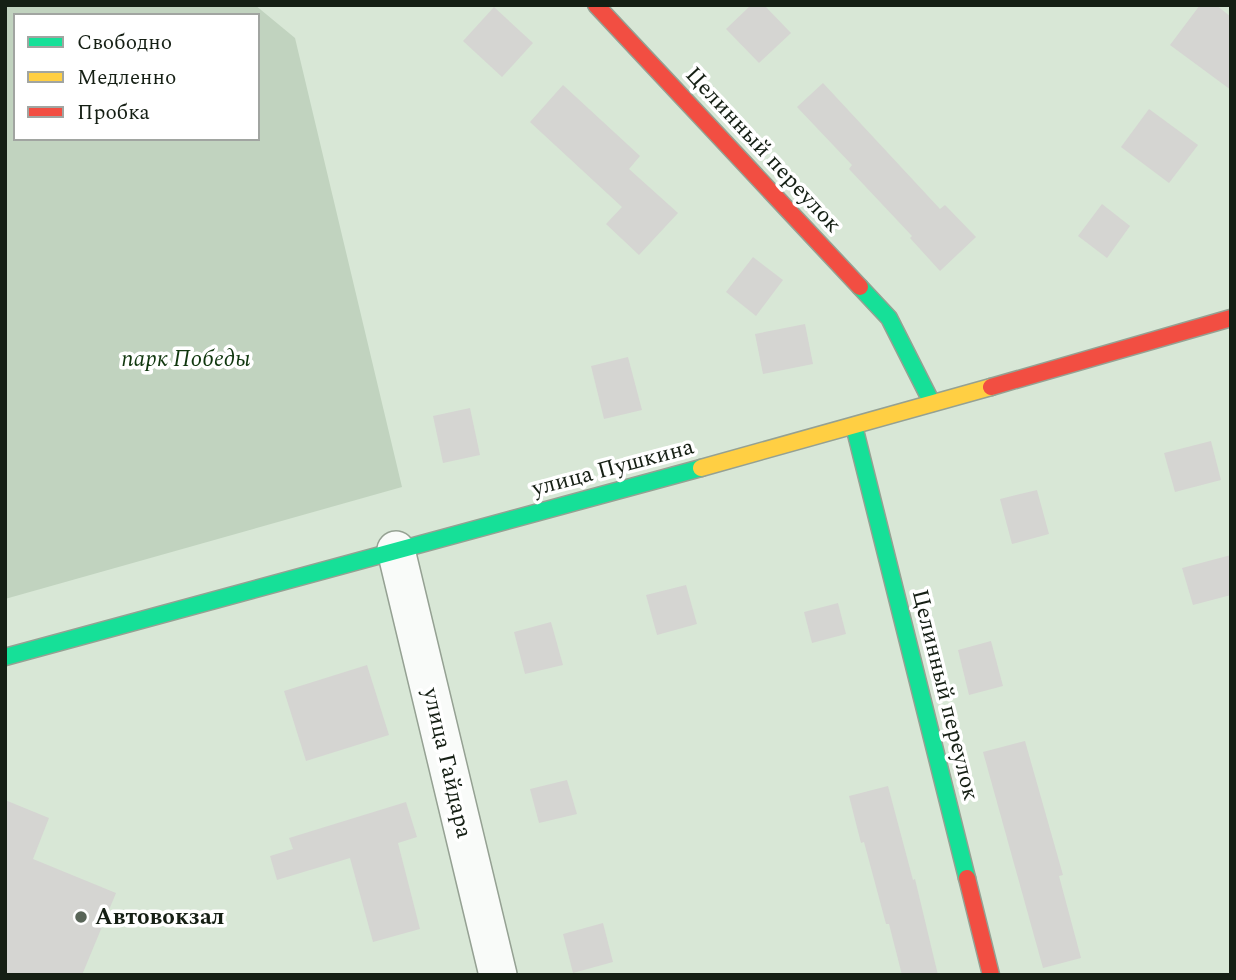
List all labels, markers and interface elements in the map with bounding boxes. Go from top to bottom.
legend [14,14,259,140]
text: Свободно [77,27,172,59]
street label: Целинный переулок [676,59,850,241]
text: Медленно [77,62,176,94]
text: Пробка [77,97,151,129]
park label: парк Победы [122,342,251,377]
street label: улица Пушкина [527,430,698,507]
street label: Целинный переулок [902,586,988,804]
street label: улица Гайдара [412,683,481,842]
place label: Автовокзал [95,900,224,935]
marker: Автовокзал [73,909,89,925]

